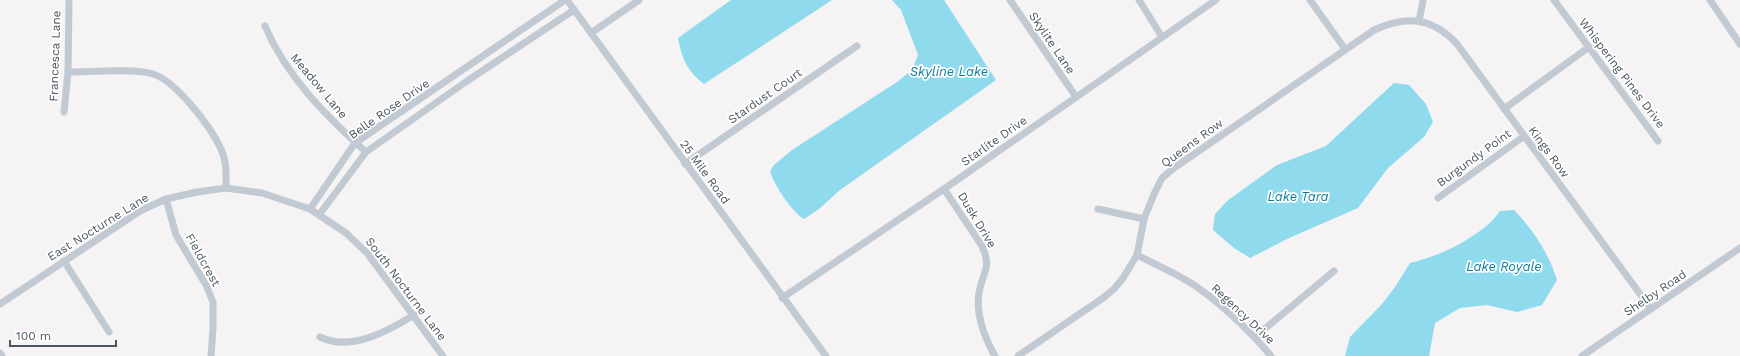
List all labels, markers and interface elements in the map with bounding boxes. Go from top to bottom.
street label: Skylite Lane [1026,9,1078,77]
street label: Francesca Lane [46,10,64,102]
street label: Whispering Pines Drive [1576,15,1668,131]
street label: Meadow Lane [288,51,350,121]
water label: Skyline Lake [910,64,988,79]
street label: Stardust Court [725,65,805,127]
street label: Belle Rose Drive [346,76,432,142]
street label: Starlite Drive [958,113,1030,169]
street label: Queens Row [1158,116,1226,170]
street label: Kings Row [1526,124,1572,180]
street label: Burgundy Point [1434,126,1514,190]
street label: 25 Mile Road [677,137,733,207]
street label: Dusk Drive [955,189,999,251]
water label: Lake Tara [1268,189,1328,204]
street label: East Nocturne Lane [45,190,151,264]
street label: Fieldcrest [183,231,223,289]
street label: South Nocturne Lane [363,235,449,343]
water label: Lake Royale [1466,259,1542,274]
street label: Shelby Road [1621,267,1689,319]
street label: Regency Drive [1208,281,1278,347]
scale bar [10,322,116,348]
text: 100 m [16,329,51,343]

